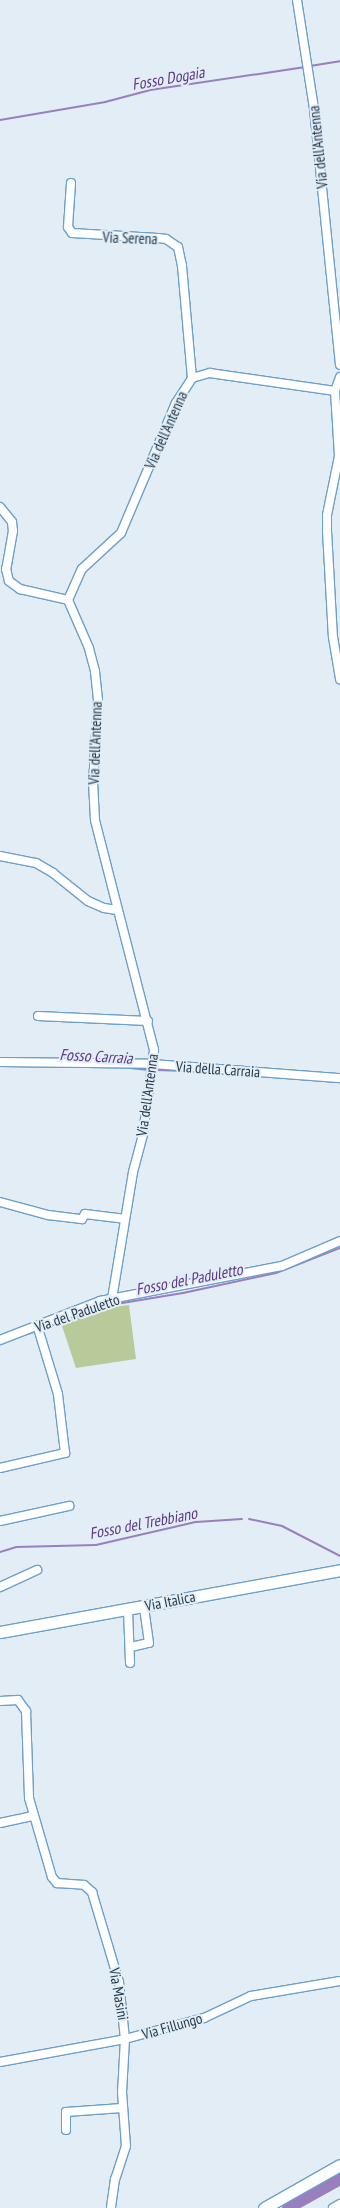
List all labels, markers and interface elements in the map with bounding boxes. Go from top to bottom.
water label: Fosso Dogaia [130,62,206,94]
street label: Via dell'Antenna [305,105,331,189]
street label: Via Serena [102,228,158,248]
street label: Via dell'Antenna [141,388,191,472]
street label: Via dell'Antenna [85,701,105,785]
water label: Fosso Carraia [59,1044,133,1068]
street label: Via dell'Antenna [132,1052,162,1138]
street label: Via della Carraia [175,1057,261,1081]
water label: Fosso del Paduletto [134,1259,244,1299]
street label: Via del Paduletto [32,1290,122,1336]
water label: Fosso del Trebbiano [87,1503,199,1543]
street label: Via Italica [143,1587,197,1615]
street label: Via Masini [106,1966,132,2022]
street label: Via Fillungo [140,2009,204,2043]

